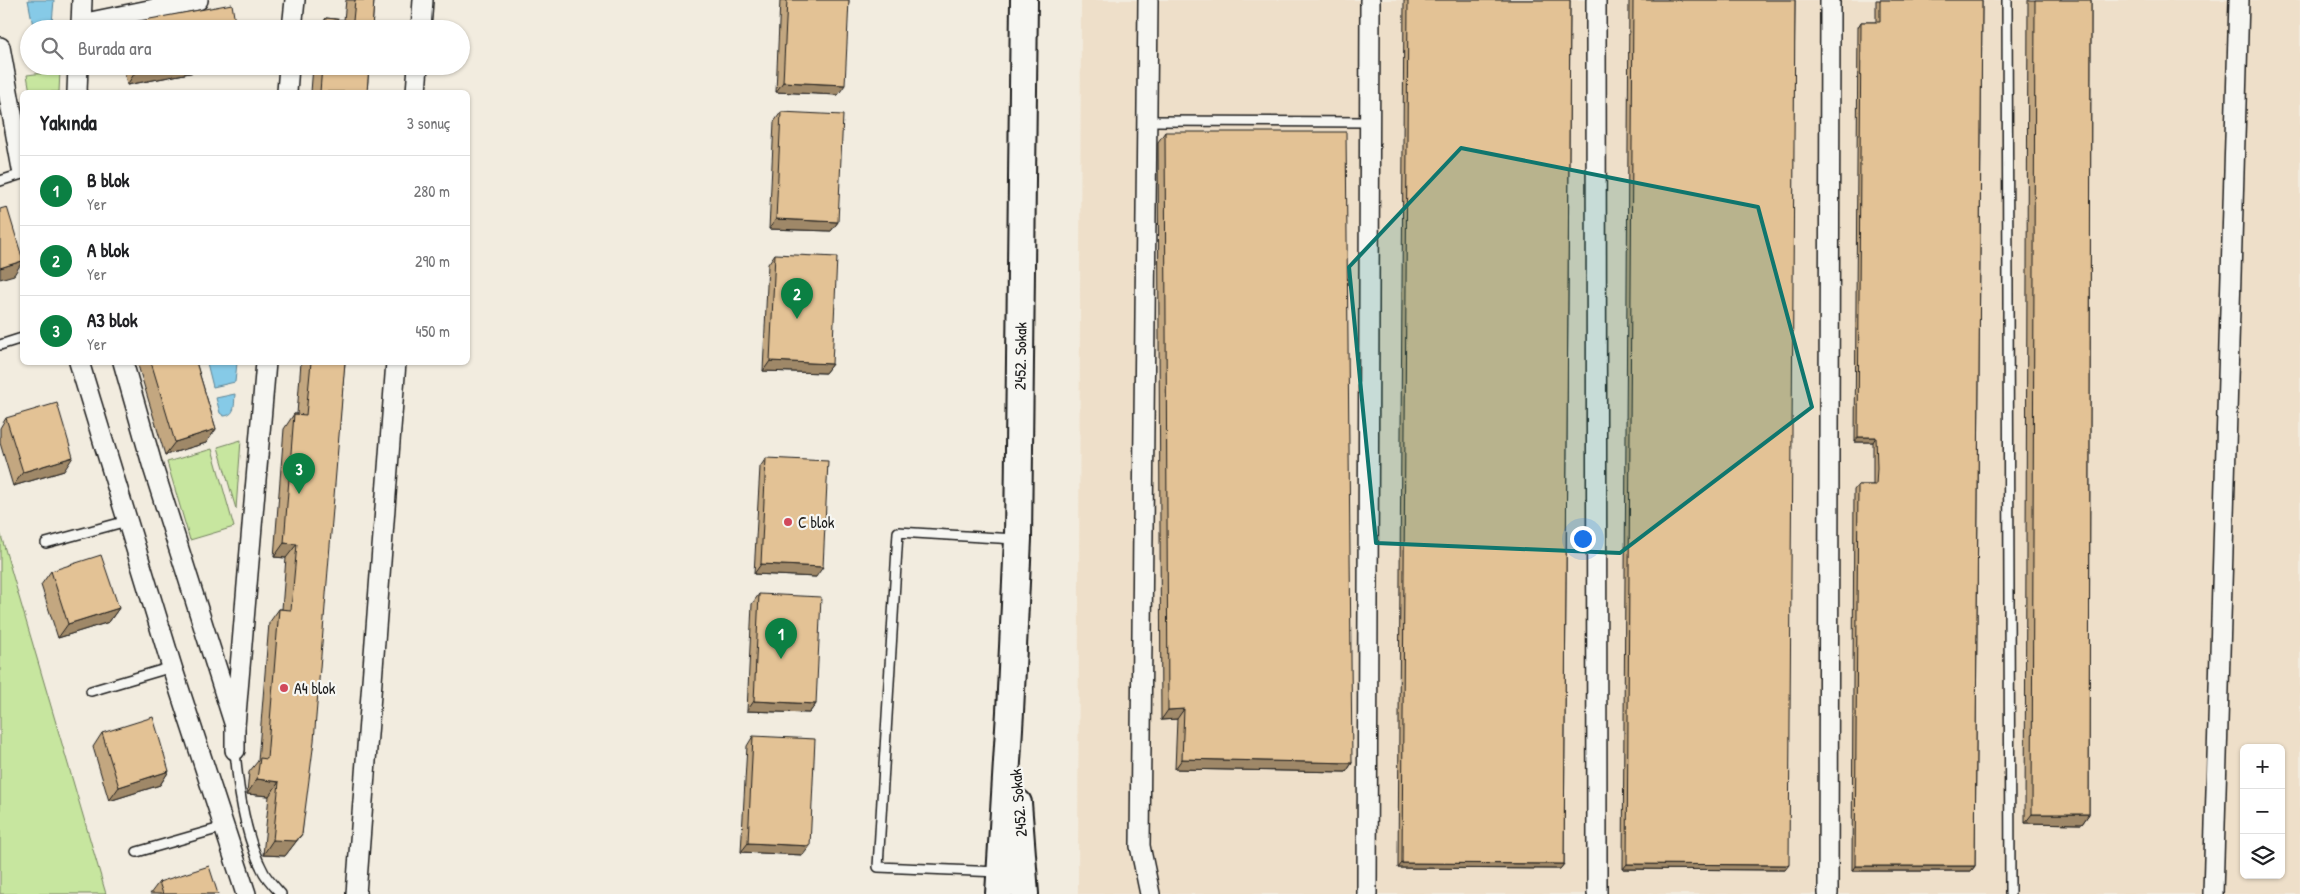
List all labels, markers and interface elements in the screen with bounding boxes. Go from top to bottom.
search box [20,20,470,75]
icon: search [38,34,66,62]
text: Burada ara [78,35,151,61]
text: Yakında [40,108,97,137]
text: 3 sonuç [407,112,450,134]
text: B blok [87,167,129,193]
text: 1 [53,180,59,202]
text: 280 m [414,180,450,202]
text: Yer [87,193,107,215]
text: A blok [87,237,129,263]
text: 2 [52,250,60,272]
text: 290 m [415,250,450,272]
text: Yer [87,263,107,285]
pin: 2 [781,278,813,319]
text: A3 blok [87,307,138,333]
text: 3 [52,320,60,342]
text: 450 m [416,320,450,342]
street label: 2452. Sokak [1008,321,1032,390]
text: Yer [87,333,107,355]
pin: 3 [283,453,315,494]
place label: C blok [798,511,835,533]
marker: C blok [782,516,794,528]
your location [1570,526,1596,552]
pin: 1 [765,618,797,659]
place label: A4 blok [294,677,336,699]
marker: A4 blok [278,682,290,694]
map controls [2240,744,2285,879]
button: + [2240,744,2285,789]
street label: 2452. Sokak [1004,768,1032,838]
button: − [2240,789,2285,834]
button: layers [2240,834,2285,879]

